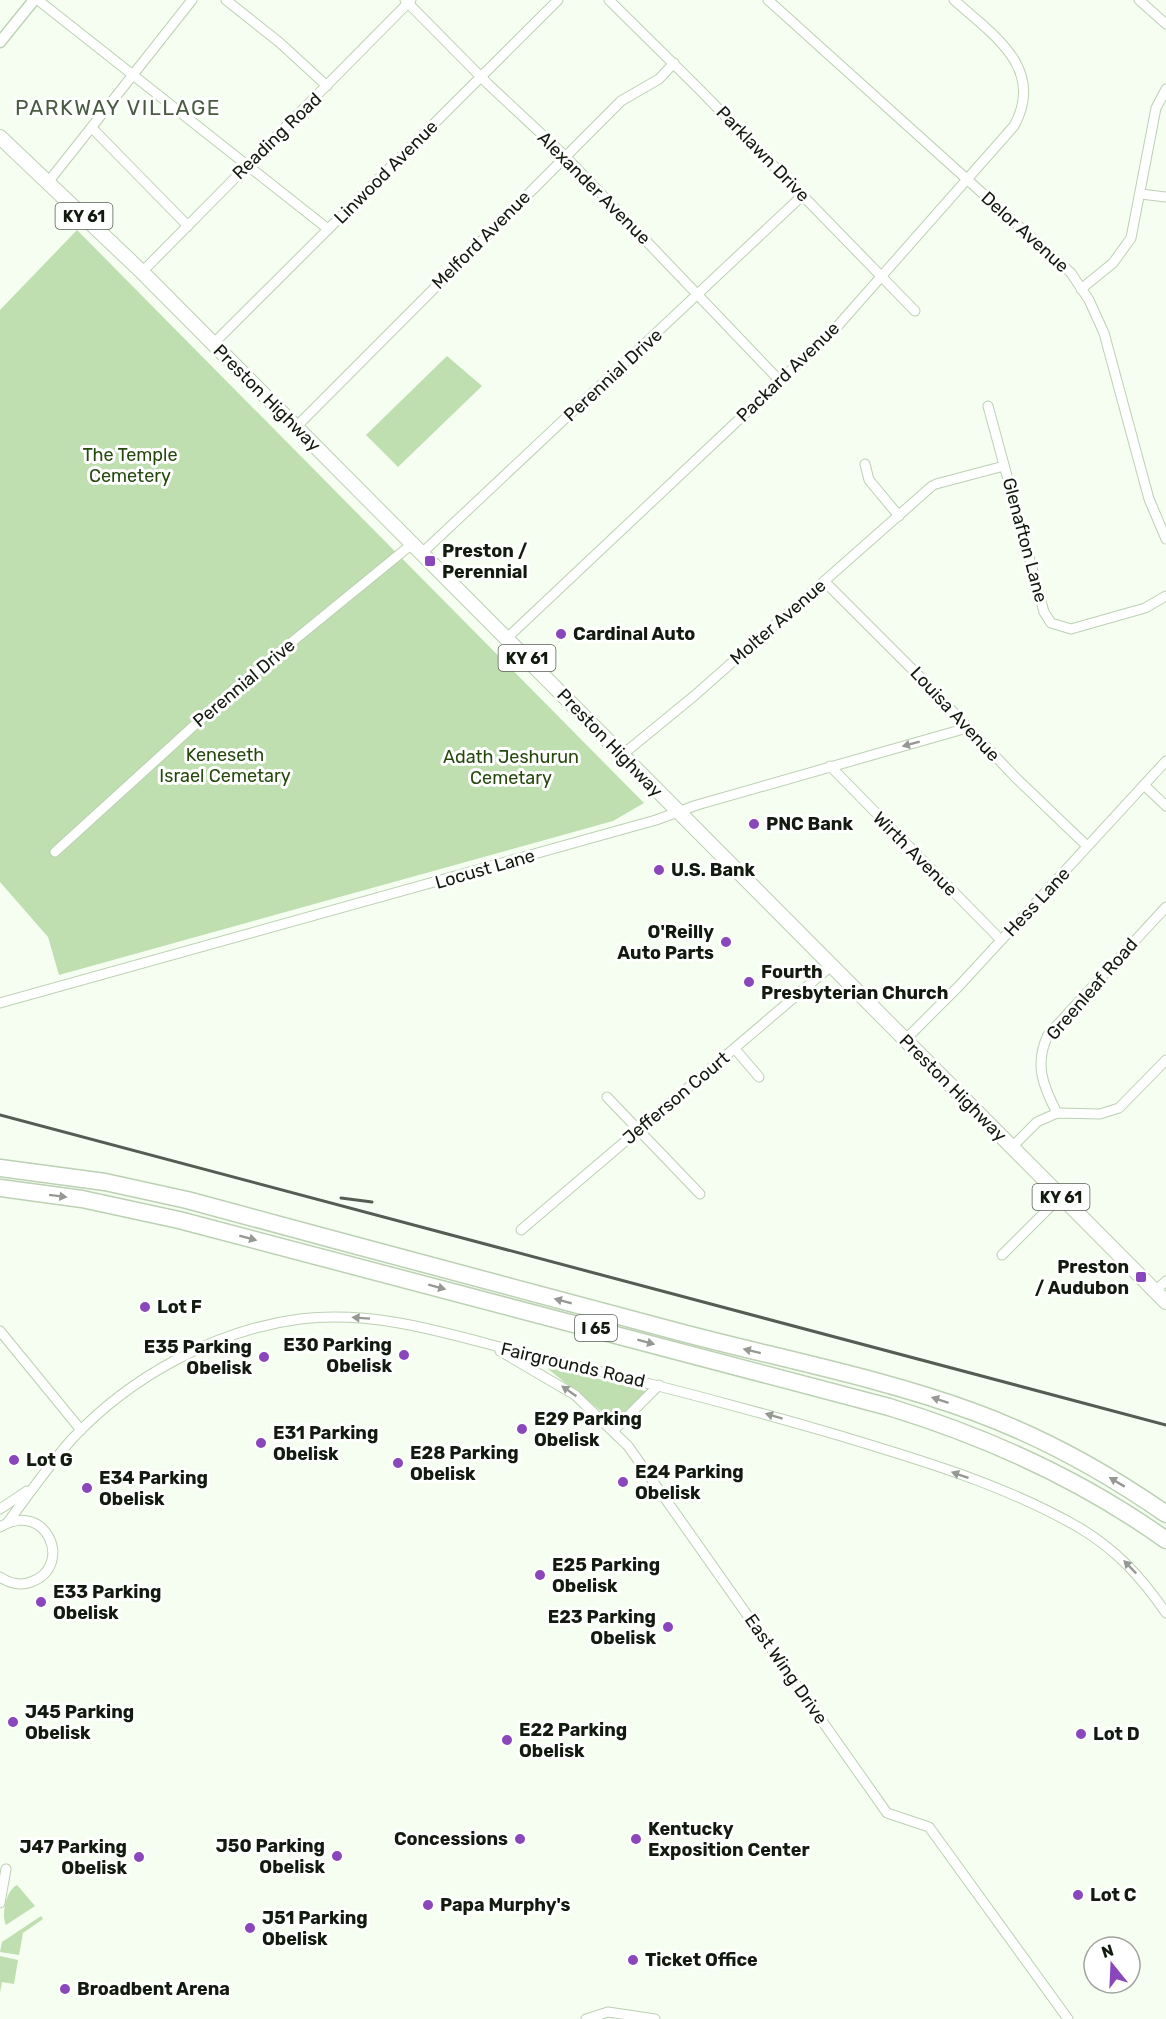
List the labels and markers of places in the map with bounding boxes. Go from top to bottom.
place label: Preston / Perennial [442,540,528,583]
marker: Preston / Perennial [423,554,437,568]
place label: Cardinal Auto [573,623,695,645]
marker: Cardinal Auto [554,627,568,641]
place label: PNC Bank [766,813,853,835]
marker: PNC Bank [747,817,761,831]
place label: U.S. Bank [671,859,756,881]
marker: U.S. Bank [652,863,666,877]
place label: O'Reilly Auto Parts [617,921,714,964]
marker: O'Reilly Auto Parts [719,935,733,949]
place label: Fourth Presbyterian Church [761,961,948,1004]
marker: Fourth Presbyterian Church [742,975,756,989]
place label: Preston / Audubon [1035,1256,1129,1299]
marker: Preston / Audubon [1134,1270,1148,1284]
place label: Lot F [157,1296,202,1318]
marker: Lot F [138,1300,152,1314]
place label: E30 Parking Obelisk [283,1334,392,1377]
place label: E35 Parking Obelisk [144,1336,252,1379]
marker: E30 Parking Obelisk [397,1348,411,1362]
marker: E35 Parking Obelisk [257,1350,271,1364]
place label: E29 Parking Obelisk [534,1408,642,1451]
place label: E31 Parking Obelisk [273,1422,378,1465]
marker: E29 Parking Obelisk [515,1422,529,1436]
marker: E31 Parking Obelisk [254,1436,268,1450]
place label: E28 Parking Obelisk [410,1442,519,1485]
place label: Lot G [26,1449,73,1471]
marker: Lot G [7,1453,21,1467]
marker: E28 Parking Obelisk [391,1456,405,1470]
place label: E24 Parking Obelisk [635,1461,744,1504]
place label: E34 Parking Obelisk [99,1467,208,1510]
marker: E24 Parking Obelisk [616,1475,630,1489]
marker: E34 Parking Obelisk [80,1481,94,1495]
place label: E25 Parking Obelisk [552,1554,660,1597]
marker: E25 Parking Obelisk [533,1568,547,1582]
place label: E33 Parking Obelisk [53,1581,161,1624]
marker: E33 Parking Obelisk [34,1595,48,1609]
place label: E23 Parking Obelisk [548,1606,656,1649]
marker: E23 Parking Obelisk [661,1620,675,1634]
place label: J45 Parking Obelisk [25,1701,134,1744]
marker: J45 Parking Obelisk [6,1715,20,1729]
place label: E22 Parking Obelisk [519,1719,627,1762]
place label: Lot D [1093,1723,1140,1745]
marker: Lot D [1074,1727,1088,1741]
marker: E22 Parking Obelisk [500,1733,514,1747]
place label: Kentucky Exposition Center [648,1818,810,1861]
place label: Concessions [394,1828,508,1850]
marker: Concessions [513,1832,527,1846]
marker: Kentucky Exposition Center [629,1832,643,1846]
place label: J50 Parking Obelisk [216,1835,325,1878]
place label: J47 Parking Obelisk [20,1836,127,1879]
marker: J50 Parking Obelisk [330,1849,344,1863]
marker: J47 Parking Obelisk [132,1850,146,1864]
place label: Lot C [1090,1884,1137,1906]
marker: Lot C [1071,1888,1085,1902]
place label: Papa Murphy's [440,1894,571,1916]
marker: Papa Murphy's [421,1898,435,1912]
place label: J51 Parking Obelisk [262,1907,368,1950]
marker: J51 Parking Obelisk [243,1921,257,1935]
place label: Ticket Office [645,1949,758,1971]
marker: Ticket Office [626,1953,640,1967]
place label: Broadbent Arena [77,1978,230,2000]
marker: Broadbent Arena [58,1982,72,1996]

